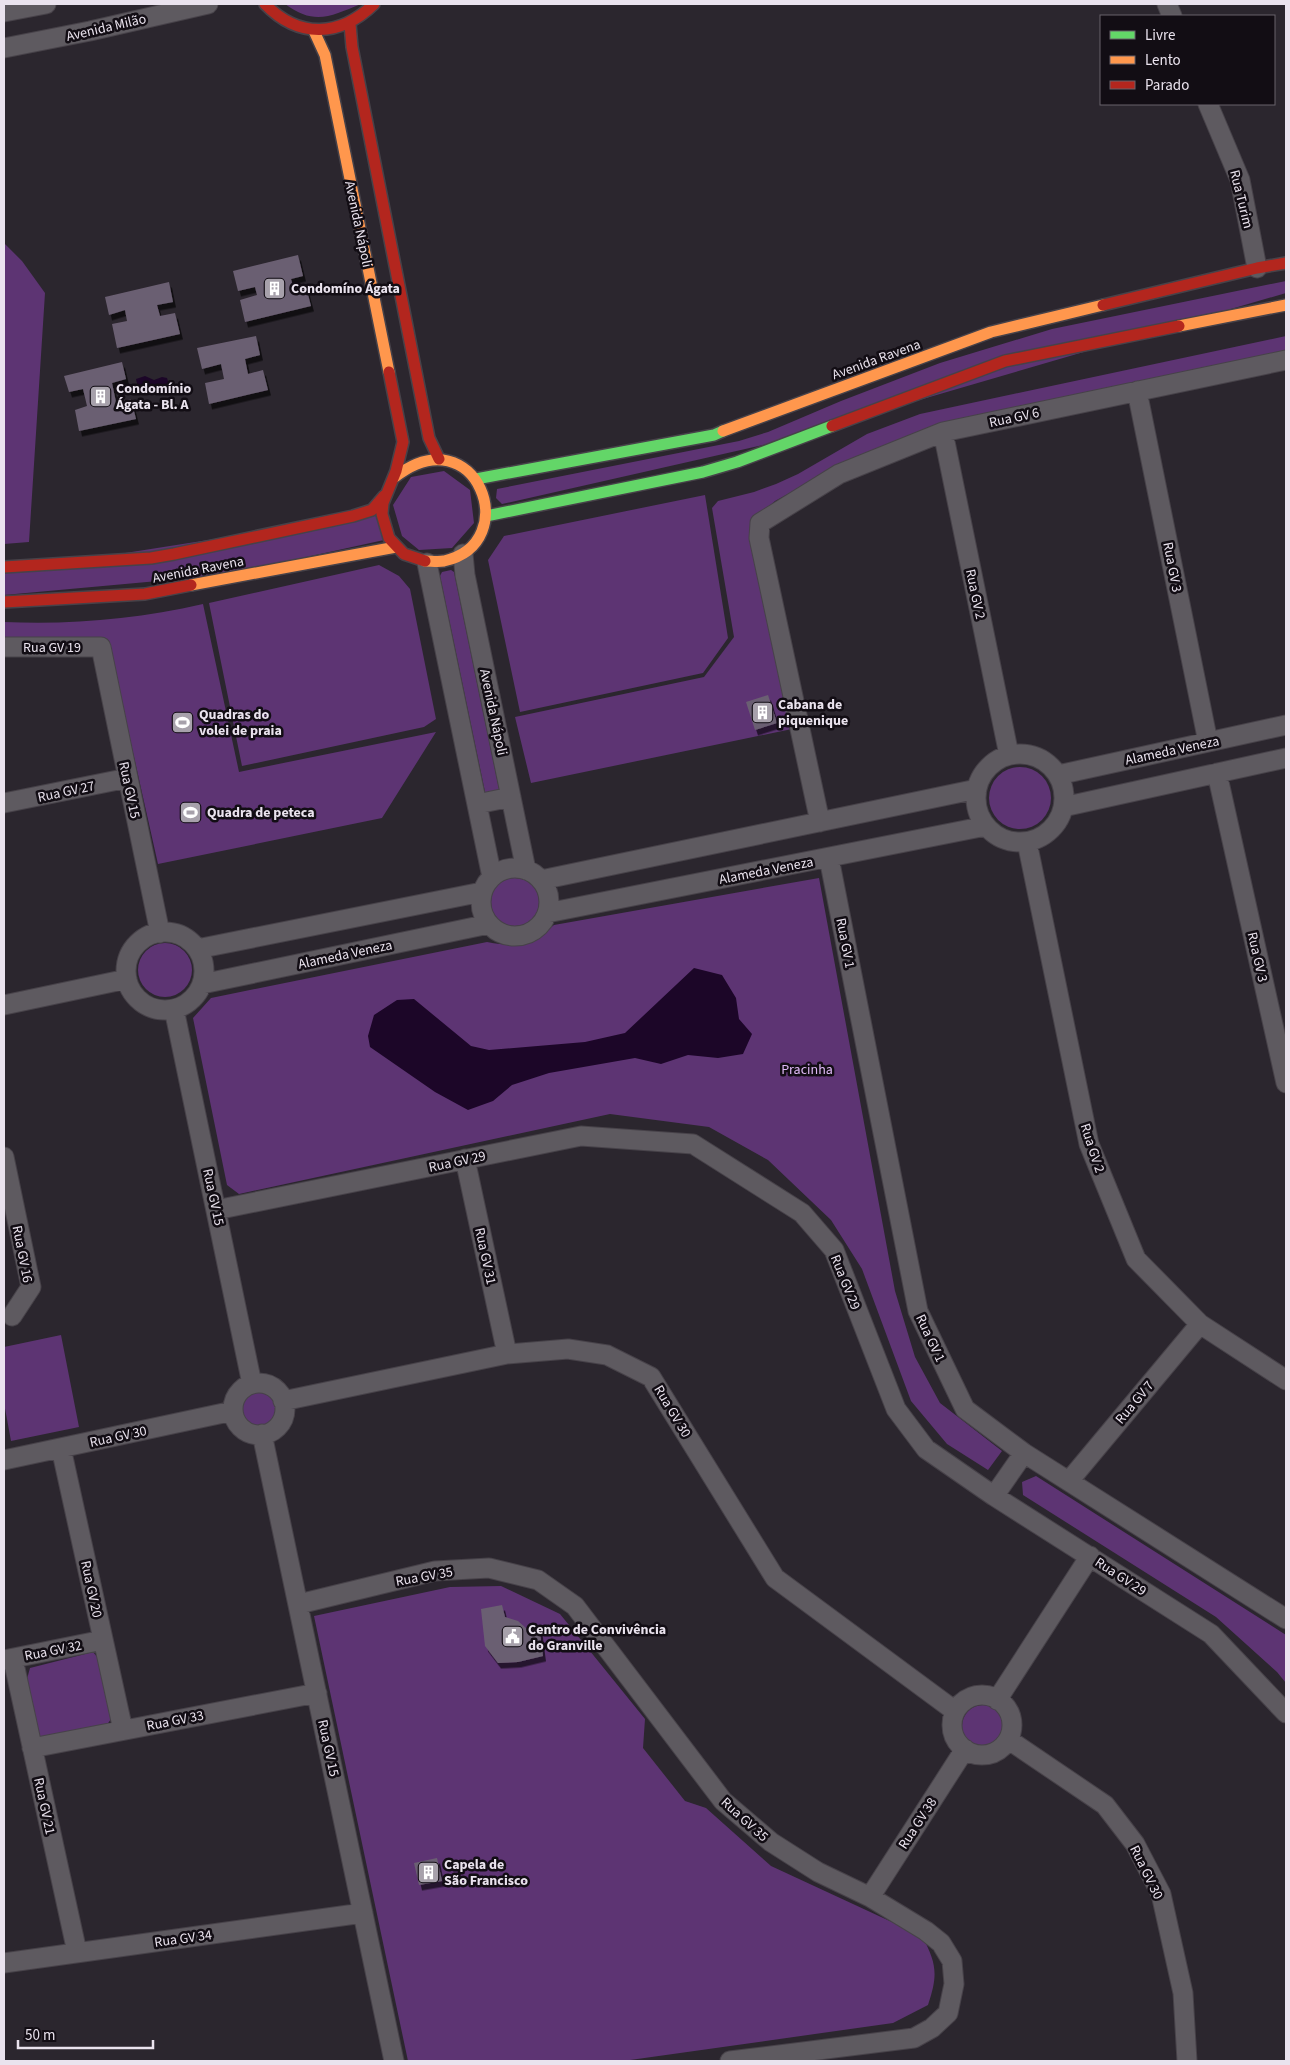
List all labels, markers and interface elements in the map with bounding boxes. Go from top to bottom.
street label: Avenida Milão [64,9,148,47]
legend [1100,15,1275,105]
text: Livre [1145,25,1175,46]
text: Lento [1145,50,1181,71]
text: Parado [1145,75,1189,96]
street label: Rua Turim [1224,168,1258,231]
street label: Avenida Nápoli [339,179,377,269]
building icon: Condomíno Ágata [263,276,287,300]
place label: Condomíno Ágata [291,279,400,299]
street label: Avenida Ravena [829,335,923,385]
place label: Condomínio Ágata - Bl. A [115,379,191,415]
building icon: Condomínio Ágata - Bl. A [88,384,112,408]
street label: Rua GV 6 [987,403,1041,433]
street label: Rua GV 3 [1157,540,1187,594]
street label: Avenida Ravena [151,551,246,589]
street label: Rua GV 2 [960,567,990,621]
street label: Rua GV 19 [23,638,81,658]
street label: Avenida Nápoli [474,667,512,757]
place label: Cabana de piquenique [778,695,848,731]
building icon: Cabana de piquenique [750,700,774,724]
place label: Quadras do volei de praia [199,705,282,741]
sports icon: Quadras do volei de praia [171,710,195,734]
street label: Alameda Veneza [1123,731,1221,771]
street label: Rua GV 15 [113,760,145,821]
street label: Rua GV 27 [36,776,97,808]
sports icon: Quadra de peteca [179,800,203,824]
place label: Quadra de peteca [207,803,315,823]
street label: Alameda Veneza [717,852,815,890]
street label: Rua GV 1 [830,916,860,970]
street label: Rua GV 3 [1242,930,1272,984]
street label: Alameda Veneza [296,935,394,975]
park label: Pracinha [781,1060,833,1080]
street label: Rua GV 2 [1075,1121,1109,1176]
street label: Rua GV 29 [427,1146,488,1178]
street label: Rua GV 15 [197,1167,229,1228]
street label: Rua GV 16 [7,1224,37,1285]
street label: Rua GV 31 [469,1226,501,1287]
street label: Rua GV 29 [825,1252,865,1313]
street label: Rua GV 1 [910,1311,950,1366]
street label: Rua GV 7 [1111,1377,1159,1429]
street label: Rua GV 30 [649,1382,696,1441]
street label: Rua GV 30 [88,1421,149,1453]
street label: Rua GV 29 [1091,1553,1150,1601]
street label: Rua GV 20 [75,1559,107,1620]
street label: Rua GV 35 [394,1562,454,1592]
place label: Centro de Convivência do Granville [528,1620,666,1656]
public building icon: Centro de Convivência do Granville [500,1625,524,1649]
street label: Rua GV 32 [23,1636,84,1666]
street label: Rua GV 33 [145,1706,206,1736]
street label: Rua GV 15 [312,1718,344,1779]
street label: Rua GV 21 [28,1776,60,1837]
street label: Rua GV 35 [716,1793,773,1847]
street label: Rua GV 38 [894,1794,942,1853]
street label: Rua GV 30 [1124,1842,1168,1903]
place label: Capela de São Francisco [444,1855,528,1891]
building icon: Capela de São Francisco [416,1860,440,1884]
street label: Rua GV 34 [153,1925,213,1953]
scale bar [18,2018,152,2050]
text: 50 m [25,2025,55,2046]

